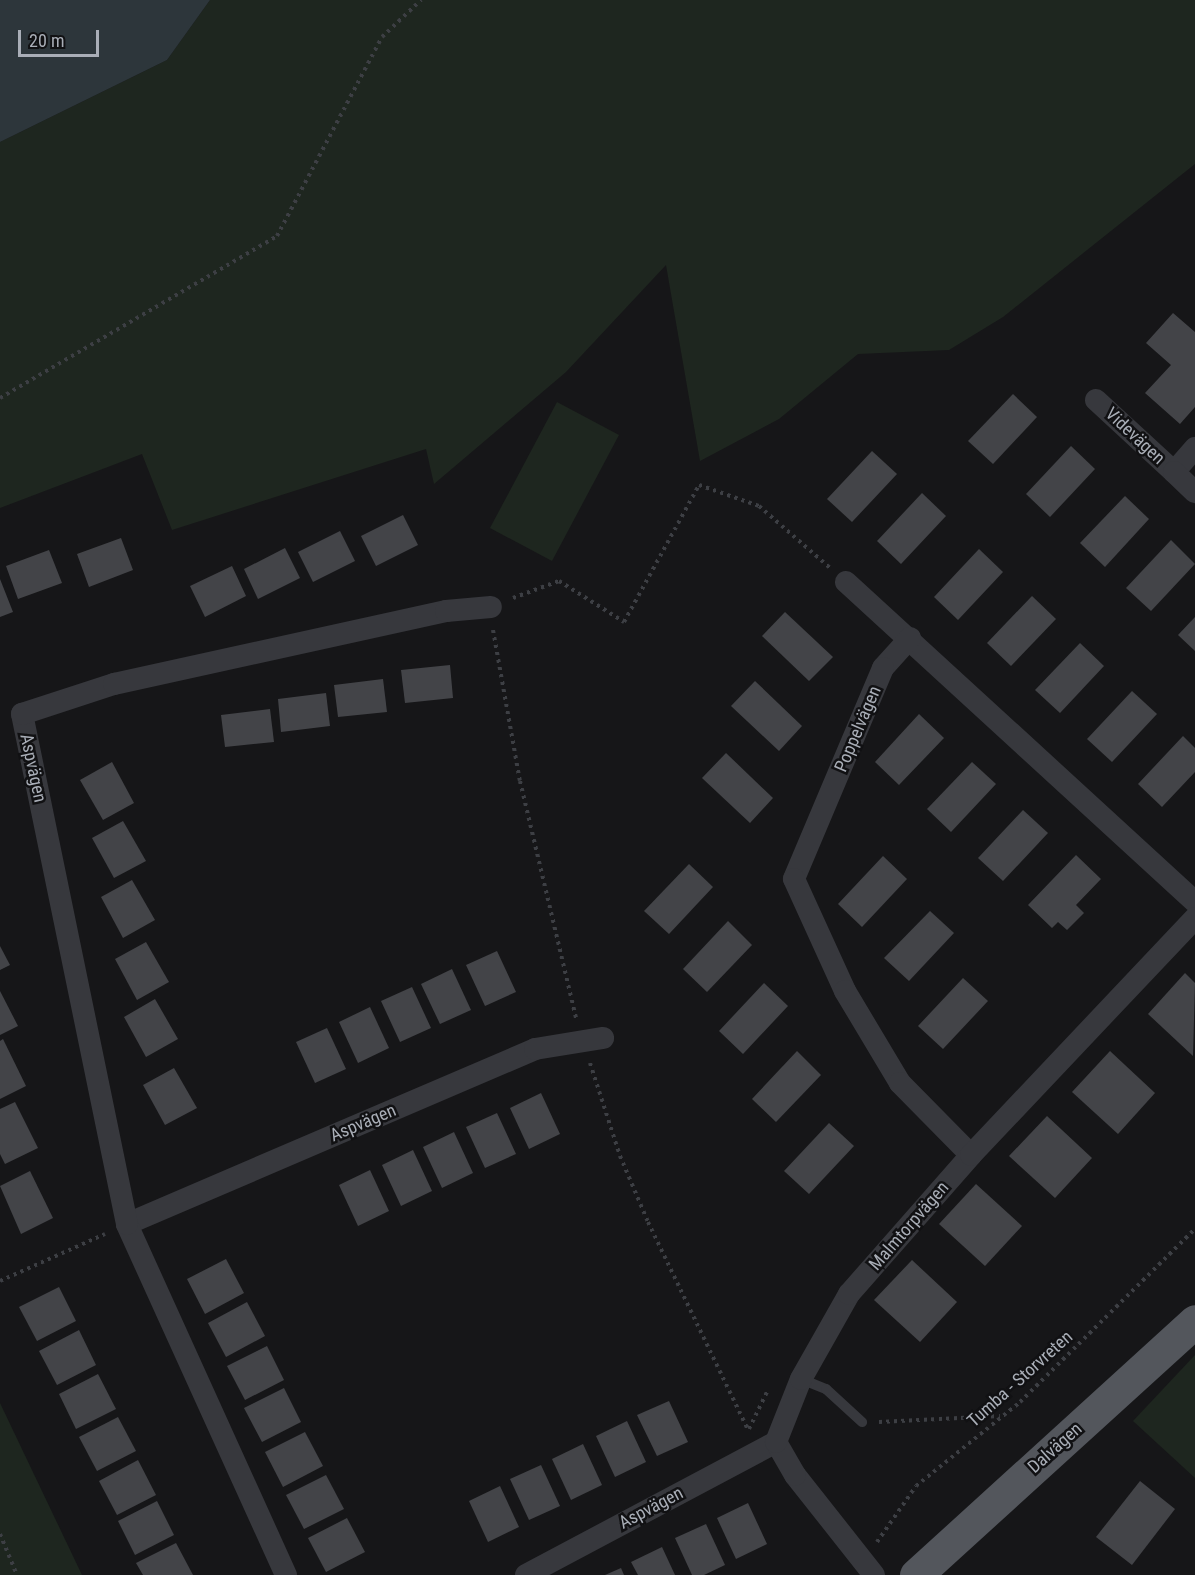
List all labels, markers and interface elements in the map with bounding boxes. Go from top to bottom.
scale bar [21,18,102,56]
text: 20 m [29,30,64,51]
street label: Videvägen [1101,403,1169,469]
street label: Poppelvägen [830,683,886,775]
street label: Aspvägen [15,732,51,804]
street label: Aspvägen [327,1099,399,1147]
street label: Malmtorpvägen [865,1177,953,1275]
street label: Tumba - Storvreten [963,1326,1077,1432]
street label: Dalvägen [1024,1418,1086,1478]
street label: Aspvägen [615,1482,687,1534]

